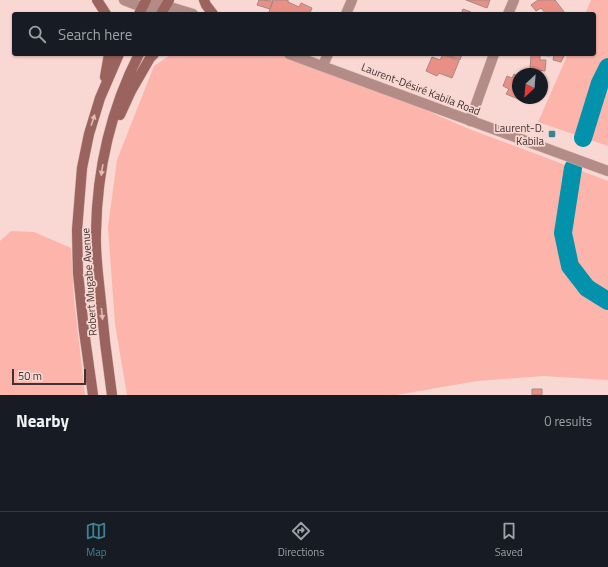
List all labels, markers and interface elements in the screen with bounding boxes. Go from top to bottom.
search box [12,12,596,56]
icon: search [26,23,48,45]
text: Search here [58,23,132,46]
street label: Laurent-Désiré Kabila Road [359,59,483,119]
north arrow [512,68,548,104]
one-way arrow [90,114,96,126]
place label: Laurent-D. Kabila [495,120,544,149]
marker: Laurent-D. Kabila [547,129,557,139]
one-way arrow [99,164,105,176]
street label: Robert Mugabe Avenue [77,227,101,337]
one-way arrow [99,308,105,320]
scale bar [12,367,86,386]
text: 50 m [18,368,42,384]
text: Nearby [16,408,69,434]
text: 0 results [544,411,592,431]
tab: Map [85,520,107,560]
tab: Directions [278,520,324,560]
tab: Saved [495,520,523,560]

